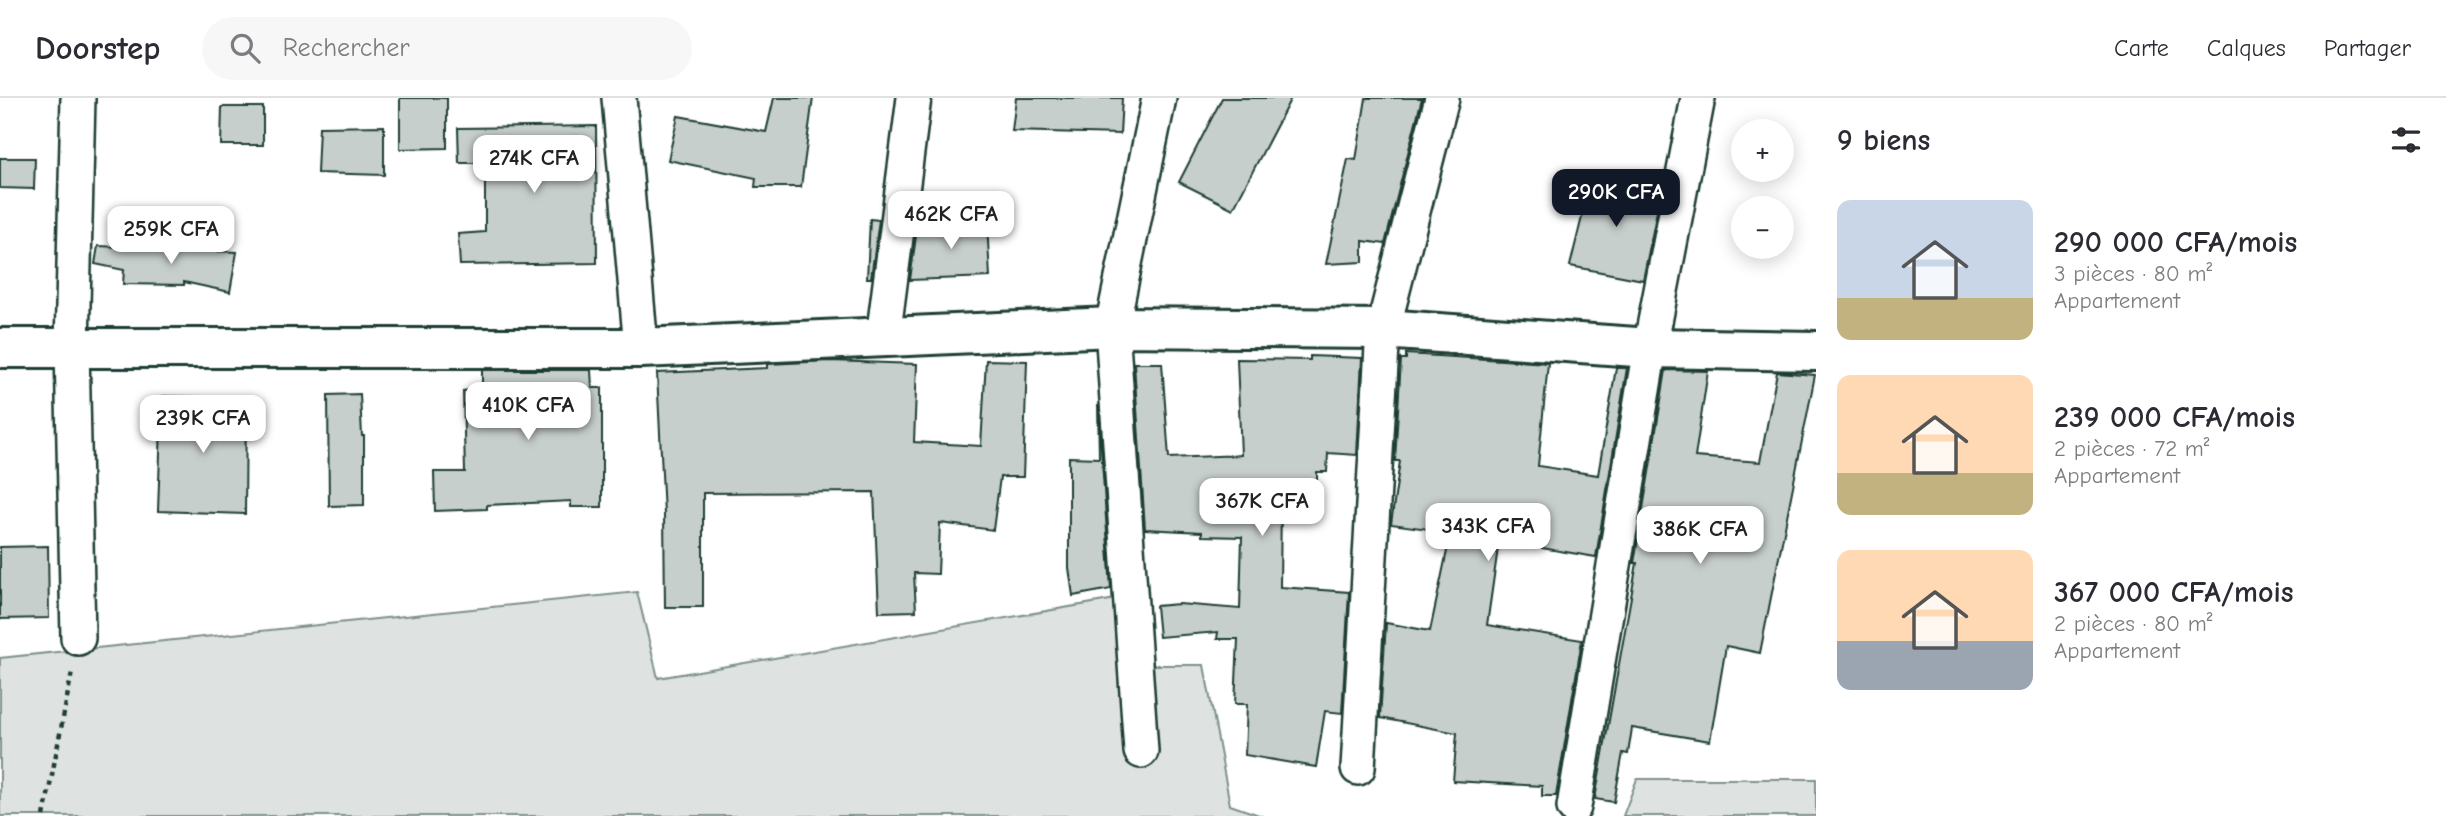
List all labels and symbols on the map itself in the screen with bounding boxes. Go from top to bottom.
pin: 274K CFA [462,136,606,195]
pin: 290K CFA [1544,170,1688,229]
pin: 462K CFA [879,192,1023,251]
pin: 259K CFA [99,206,243,266]
pin: 410K CFA [456,382,600,442]
pin: 239K CFA [131,396,275,455]
pin: 367K CFA [1190,478,1334,538]
pin: 343K CFA [1416,504,1560,563]
pin: 386K CFA [1628,506,1772,566]

